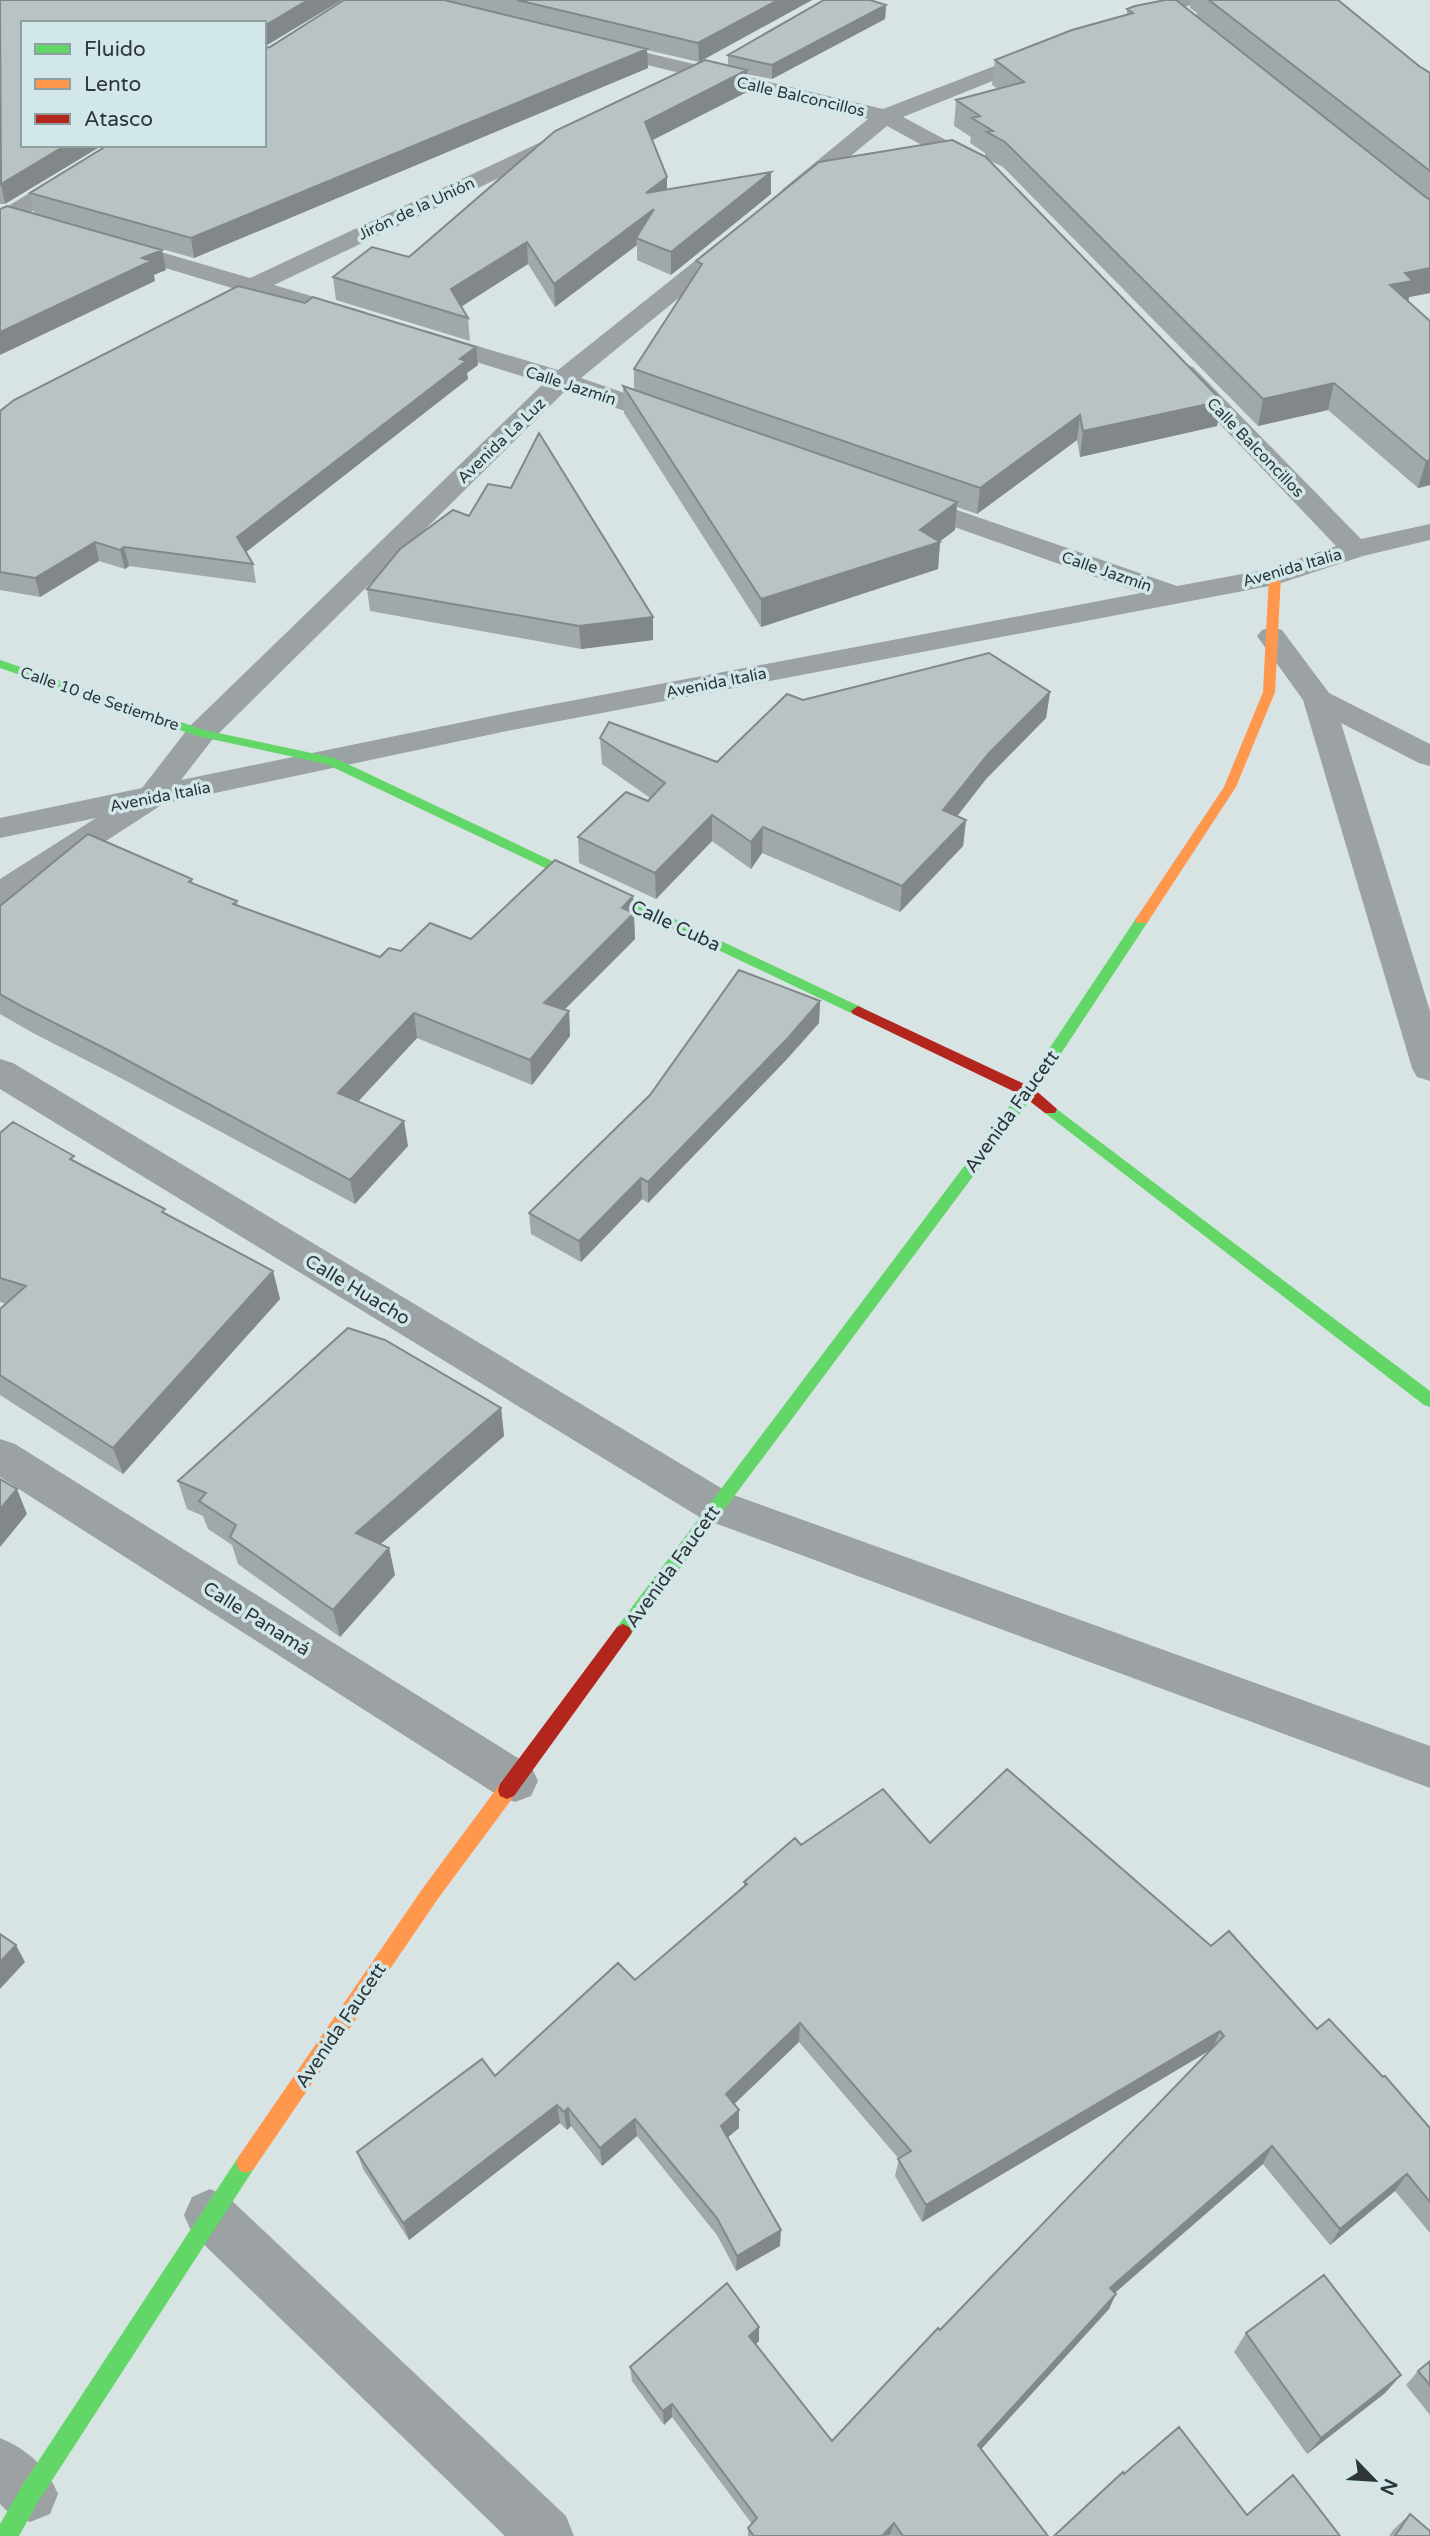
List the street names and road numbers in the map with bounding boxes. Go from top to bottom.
street label: Calle Balconcillos [735,72,867,121]
street label: Jirón de la Unión [355,173,478,245]
street label: Calle Jazmín [523,362,619,410]
street label: Avenida La Luz [453,394,550,488]
street label: Calle Balconcillos [1203,394,1308,502]
street label: Avenida Italia [1240,544,1344,592]
street label: Calle Jazmín [1059,547,1154,597]
street label: Calle 10 de Setiembre [18,662,182,736]
street label: Avenida Italia [664,663,768,703]
street label: Avenida Italia [108,777,212,817]
street label: Calle Cuba [627,896,724,956]
street label: Avenida Faucett [960,1046,1064,1177]
street label: Calle Huacho [301,1250,414,1330]
street label: Avenida Faucett [621,1501,725,1632]
street label: Calle Panamá [199,1577,314,1661]
street label: Avenida Faucett [291,1959,391,2092]

